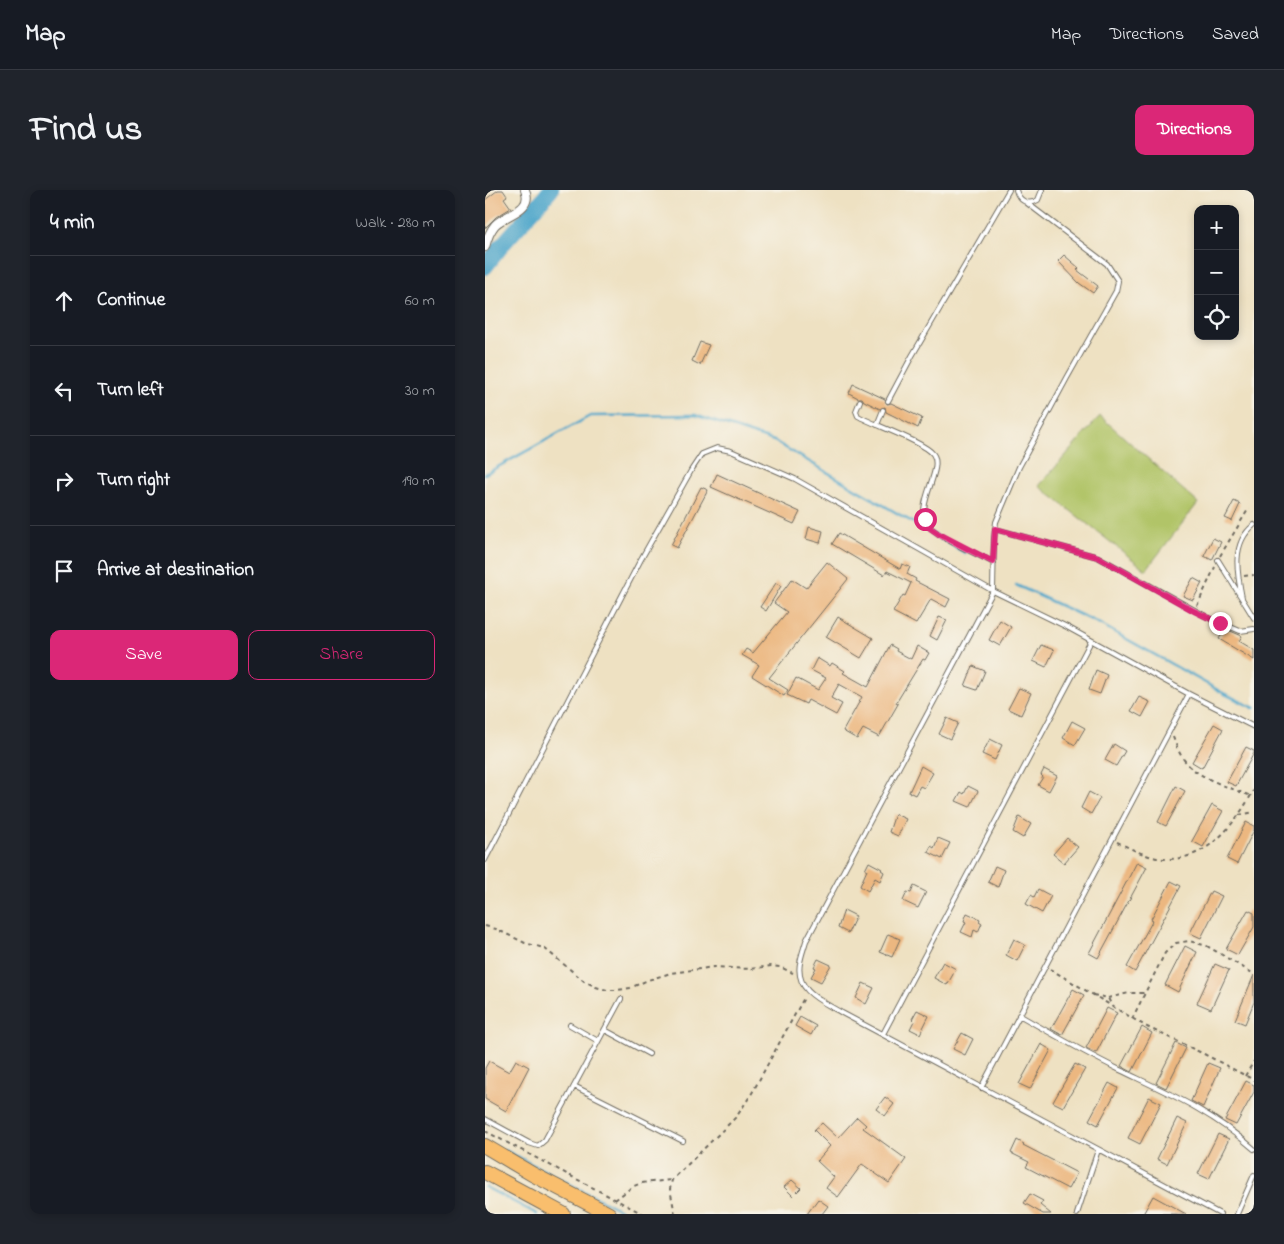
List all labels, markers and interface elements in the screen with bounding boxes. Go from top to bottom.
text: Map [25,17,66,52]
text: Map [1051,22,1081,48]
text: Directions [1109,22,1184,48]
text: Saved [1212,22,1259,48]
text: Find us [30,105,142,156]
button: Directions [1135,105,1254,155]
map controls [1194,205,1239,340]
button: + [1194,205,1239,250]
text: 4 min [50,208,94,238]
text: Walk · 280 m [356,211,435,235]
button: − [1194,250,1239,295]
icon: ahead [50,287,78,315]
text: Continue [97,287,165,314]
text: 60 m [405,289,435,313]
button: locate [1194,295,1239,340]
icon: left [50,377,78,405]
text: Turn left [97,377,164,404]
text: 30 m [405,379,435,403]
icon: right [50,467,78,495]
text: Turn right [97,467,170,494]
text: 190 m [402,469,435,493]
route start [914,508,937,531]
icon: arrive [50,557,78,585]
text: Arrive at destination [97,557,254,584]
route end [1209,612,1232,635]
button: Save [50,630,238,680]
button: Share [248,630,435,680]

